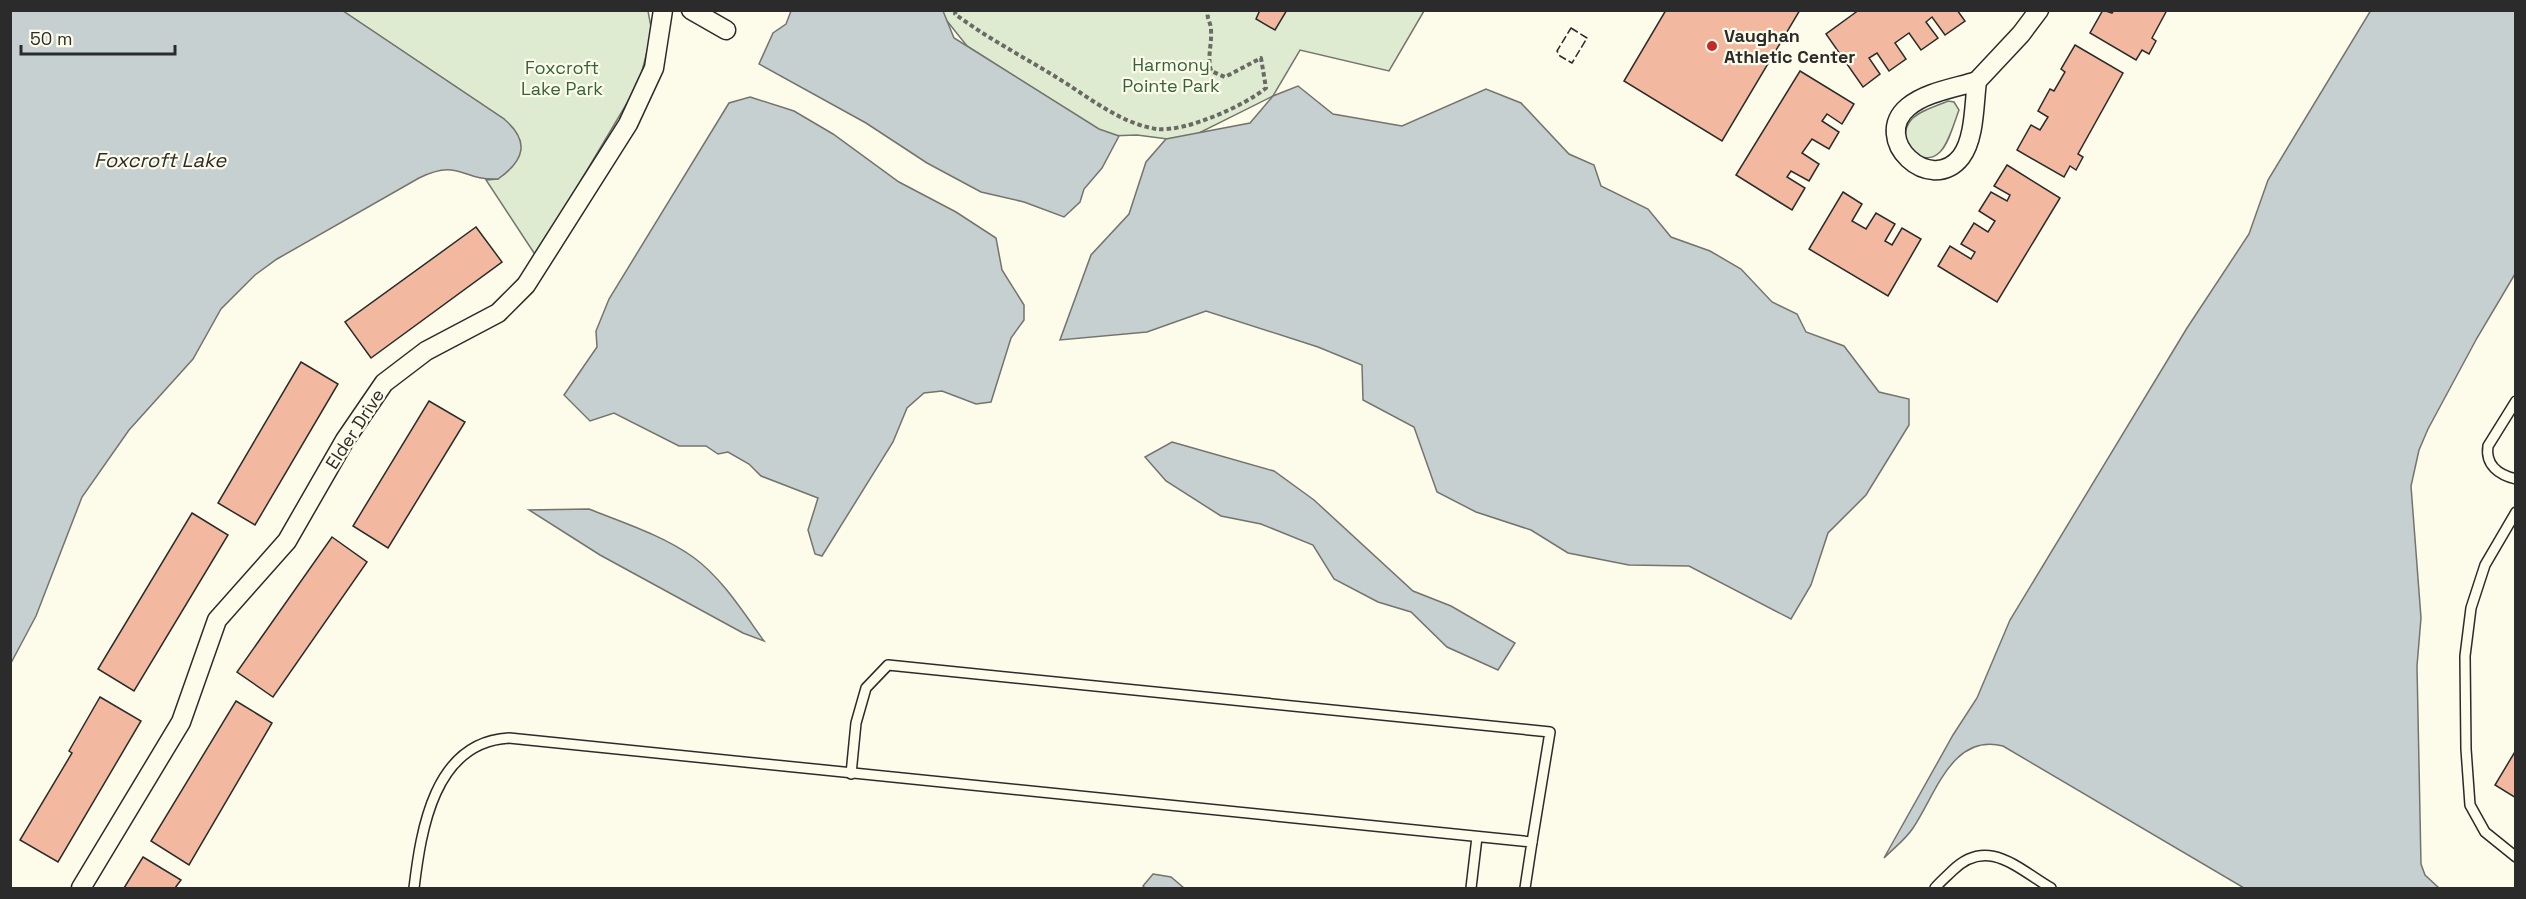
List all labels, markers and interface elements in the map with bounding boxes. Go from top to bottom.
scale bar [21,18,176,56]
place label: Vaughan Athletic Center [1724,24,1855,68]
text: 50 m [30,27,72,50]
marker: Vaughan Athletic Center [1705,39,1719,53]
park label: Harmony Pointe Park [1122,53,1220,97]
park label: Foxcroft Lake Park [521,56,603,100]
water label: Foxcroft Lake [94,147,227,173]
street label: Elder Drive [320,384,389,473]

